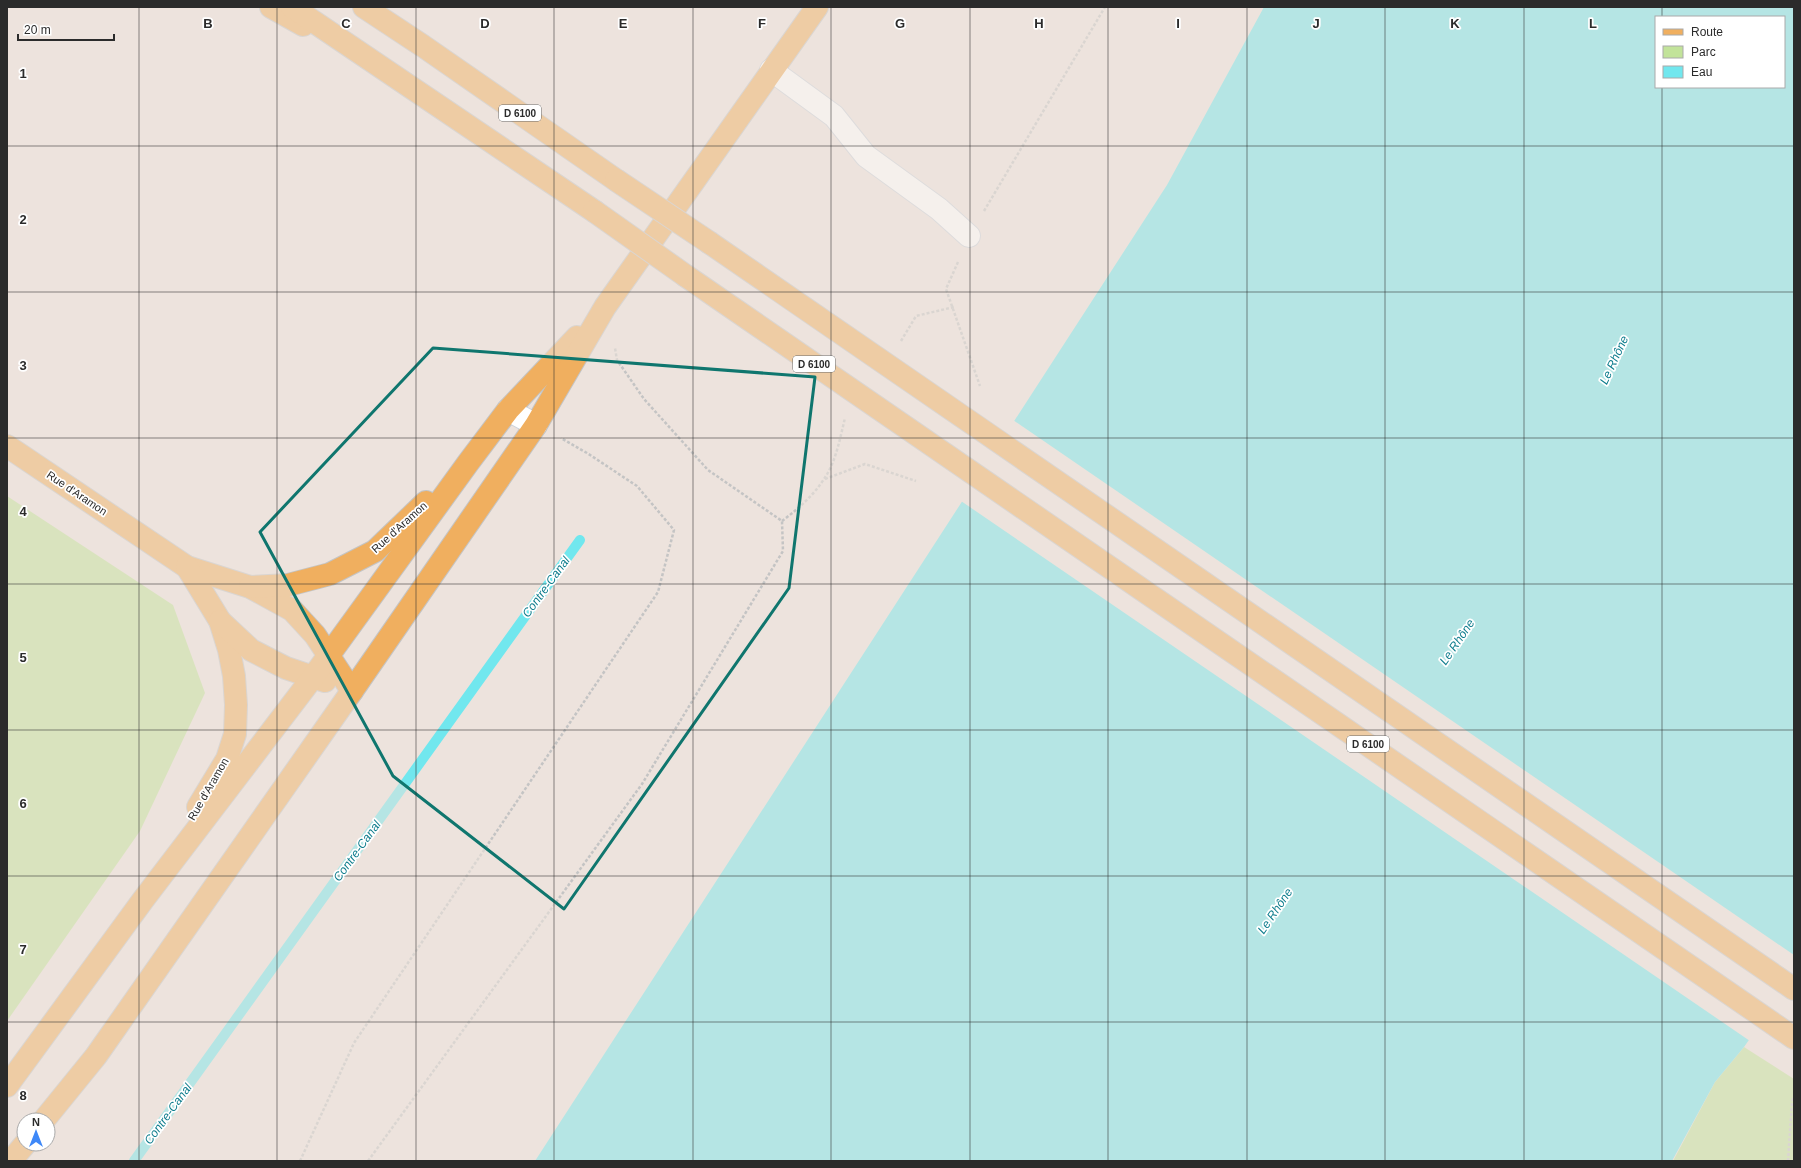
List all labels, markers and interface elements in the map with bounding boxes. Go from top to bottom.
scale bar [18,16,114,42]
text: B [203,16,213,31]
text: C [341,16,351,31]
text: D [480,16,490,31]
text: E [619,16,628,31]
text: F [758,16,766,31]
text: G [895,16,905,31]
text: H [1034,16,1044,31]
text: I [1176,16,1180,31]
text: J [1312,16,1320,31]
text: K [1450,16,1460,31]
text: L [1589,16,1597,31]
legend [1655,16,1785,88]
text: 20 m [24,23,51,37]
text: Route [1691,25,1723,39]
text: Parc [1691,45,1716,59]
text: Eau [1691,65,1712,79]
text: 1 [19,66,27,81]
road number: D 6100 [499,105,541,121]
text: 2 [19,212,27,227]
water label: Le Rhône [1597,333,1631,387]
road number: D 6100 [793,356,835,372]
text: 3 [19,358,27,373]
street label: Rue d'Aramon [45,468,109,518]
street label: Rue d'Aramon [369,499,429,555]
text: 4 [19,504,27,519]
water label: Contre-Canal [519,554,573,620]
water label: Le Rhône [1437,616,1478,667]
text: 5 [19,650,27,665]
road number: D 6100 [1347,736,1389,752]
street label: Rue d'Aramon [185,756,231,822]
text: 6 [19,796,27,811]
water label: Contre-Canal [330,818,384,884]
water label: Le Rhône [1255,885,1296,936]
text: 7 [19,942,27,957]
water label: Contre-Canal [141,1081,195,1147]
text: 8 [19,1088,27,1103]
north arrow [16,1112,56,1152]
text: N [32,1116,40,1128]

